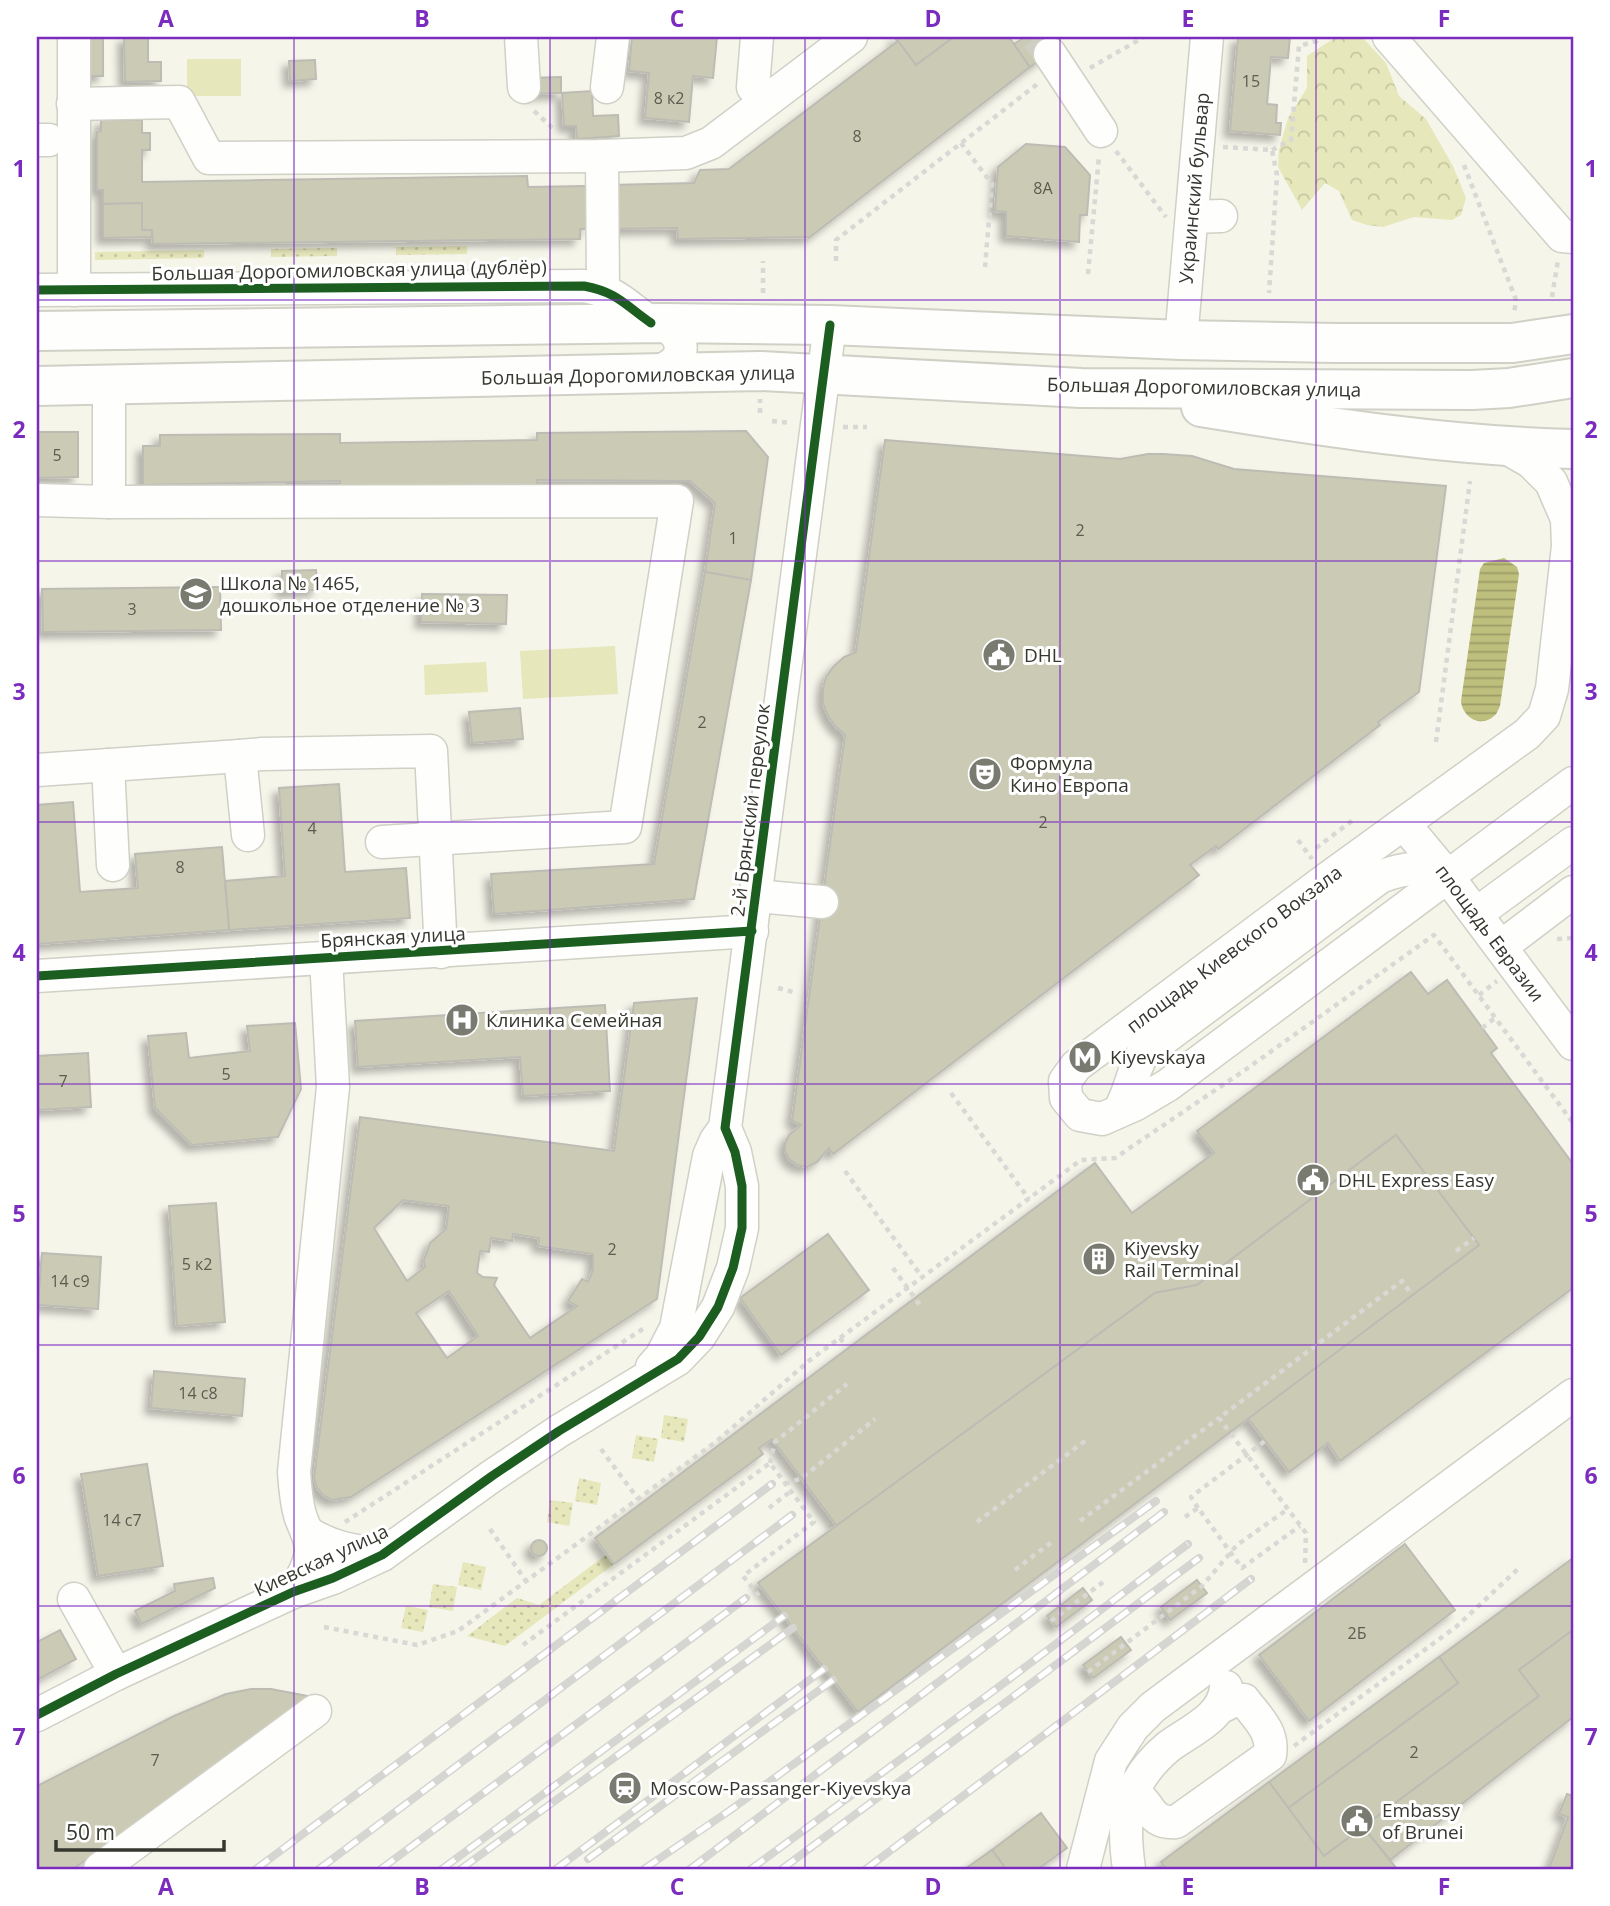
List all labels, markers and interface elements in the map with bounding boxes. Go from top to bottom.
text: A [158,2,174,34]
text: B [414,2,430,34]
text: C [670,2,684,34]
text: D [924,2,942,34]
text: E [1182,2,1194,34]
text: F [1438,2,1450,34]
house number: 15 [1242,70,1260,92]
house number: 8 к2 [654,87,684,109]
street label: Украинский бульвар [1173,91,1215,285]
house number: 8 [852,125,862,147]
text: 1 [12,152,26,184]
text: 1 [1584,152,1598,184]
house number: 8А [1033,177,1054,199]
street label: Большая Дорогомиловская улица (дублёр) [151,254,547,286]
street label: Большая Дорогомиловская улица [481,359,795,391]
street label: Большая Дорогомиловская улица [1047,371,1361,403]
text: 2 [12,413,26,445]
text: 2 [1584,413,1598,445]
house number: 5 [52,444,62,466]
house number: 2 [1075,519,1085,541]
house number: 1 [728,527,738,549]
place label: Школа № 1465, дошкольное отделение № 3 [220,570,480,618]
school or university icon: Школа № 1465, дошкольное отделение № 3 [177,575,215,613]
house number: 3 [127,598,137,620]
public building icon: DHL [980,636,1018,674]
place label: DHL [1024,642,1062,668]
text: 3 [12,675,26,707]
text: 3 [1584,675,1598,707]
street label: 2-й Брянский переулок [724,702,776,918]
house number: 2 [697,711,707,733]
place label: Формула Кино Европа [1010,750,1129,798]
theatre icon: Формула Кино Европа [966,755,1004,793]
house number: 2 [1038,811,1048,833]
house number: 4 [307,817,317,839]
house number: 8 [175,856,185,878]
street label: площадь Киевского Вокзала [1121,859,1347,1039]
street label: площадь Евразии [1430,859,1550,1007]
street label: Брянская улица [320,920,466,954]
text: 4 [12,936,26,968]
text: 4 [1584,936,1598,968]
hospital icon: Клиника Семейная [443,1001,481,1039]
place label: Клиника Семейная [486,1007,662,1033]
metro station icon: Kiyevskaya [1066,1038,1104,1076]
place label: Kiyevskaya [1110,1044,1206,1070]
house number: 5 [221,1063,231,1085]
house number: 7 [58,1070,68,1092]
public building icon: DHL Express Easy [1294,1161,1332,1199]
place label: DHL Express Easy [1338,1167,1494,1193]
text: 5 [12,1197,26,1229]
text: 5 [1584,1197,1598,1229]
place label: Kiyevsky Rail Terminal [1124,1235,1239,1283]
house number: 2 [607,1238,617,1260]
building icon: Kiyevsky Rail Terminal [1080,1240,1118,1278]
house number: 5 к2 [182,1253,212,1275]
house number: 14 с9 [50,1270,90,1292]
house number: 14 с8 [178,1382,218,1404]
text: 6 [12,1459,26,1491]
text: 6 [1584,1459,1598,1491]
house number: 14 с7 [102,1509,142,1531]
street label: Киевская улица [250,1518,392,1602]
house number: 2Б [1348,1622,1366,1644]
text: 7 [12,1720,26,1752]
text: 7 [1584,1720,1598,1752]
house number: 2 [1409,1741,1419,1763]
house number: 7 [150,1749,160,1771]
station icon: Moscow-Passanger-Kiyevskya [606,1769,644,1807]
place label: Moscow-Passanger-Kiyevskya [650,1775,911,1801]
place label: Embassy of Brunei [1382,1797,1464,1845]
public building icon: Embassy of Brunei [1338,1802,1376,1840]
scale bar [56,1808,224,1852]
text: 50 m [66,1818,115,1846]
text: A [158,1870,174,1902]
text: B [414,1870,430,1902]
text: C [670,1870,684,1902]
text: D [924,1870,942,1902]
text: E [1182,1870,1194,1902]
text: F [1438,1870,1450,1902]

